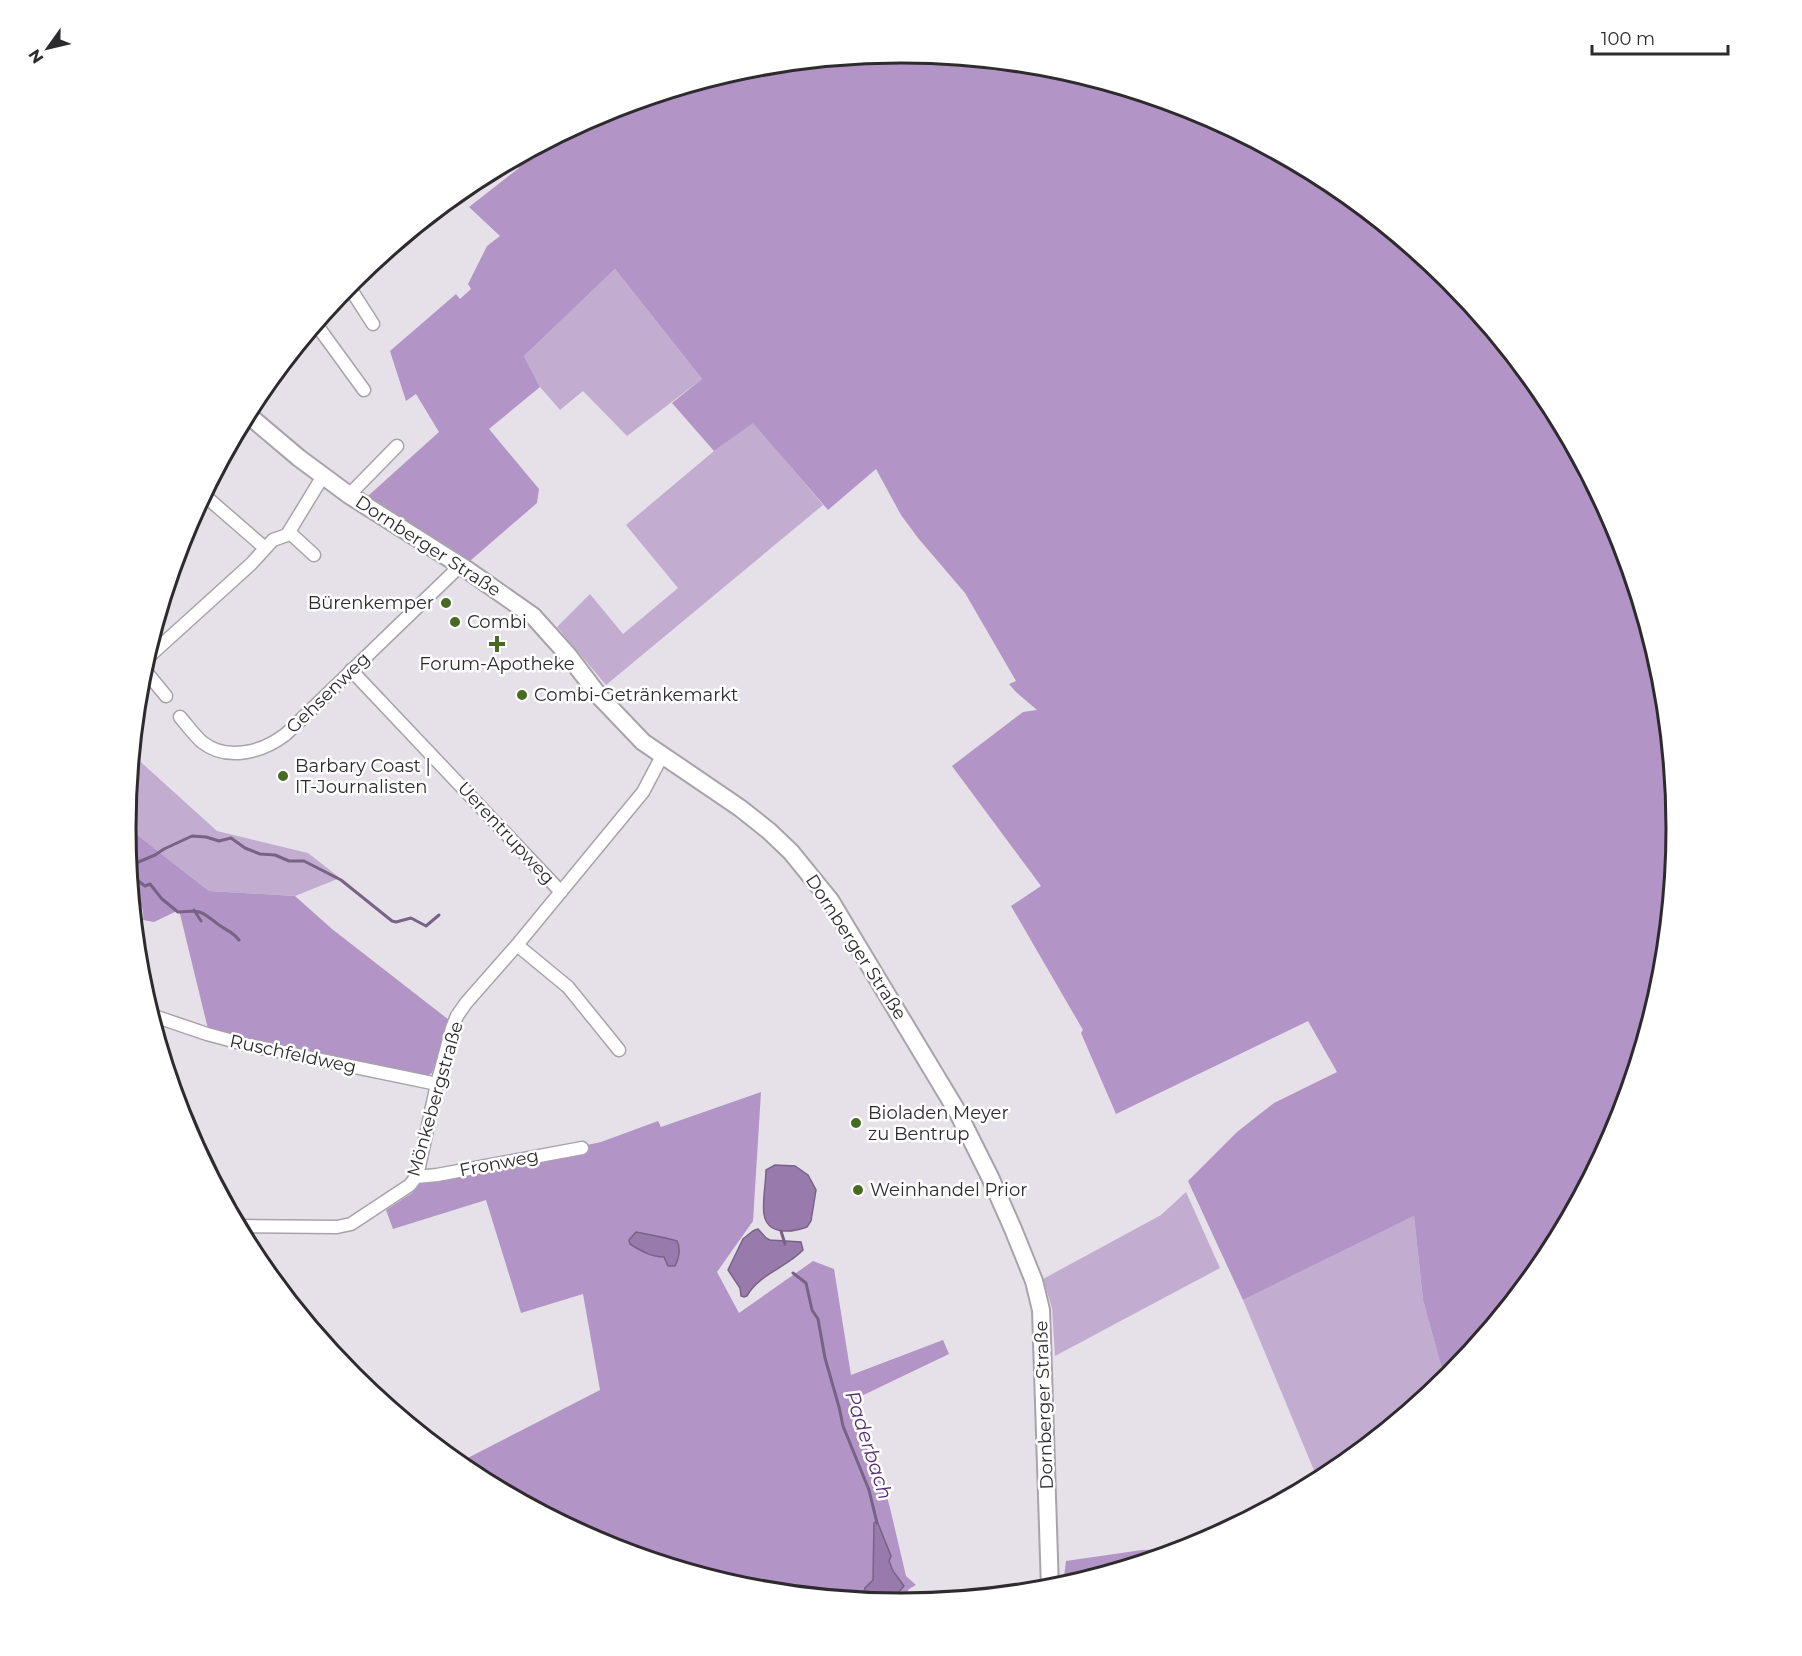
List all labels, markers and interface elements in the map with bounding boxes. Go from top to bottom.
north arrow [18,18,78,78]
scale bar [1592,18,1728,56]
text: 100 m [1601,28,1655,50]
text: N [24,45,47,67]
street label: Dornberger Straße [351,491,505,601]
place label: Bürenkemper [308,592,434,614]
marker: Bürenkemper [439,596,453,610]
place label: Combi [467,611,527,633]
marker: Combi [448,615,462,629]
marker: Forum-Apotheke [490,637,504,651]
street label: Gehsenweg [282,648,374,738]
place label: Forum-Apotheke [419,653,575,675]
place label: Combi-Getränkemarkt [534,684,738,706]
marker: Combi-Getränkemarkt [515,688,529,702]
place label: Barbary Coast | IT-Journalisten [295,755,431,798]
marker: Barbary Coast | IT-Journalisten [276,769,290,783]
street label: Uerentrupweg [453,777,559,889]
street label: Dornberger Straße [801,870,911,1024]
street label: Mönkebergstraße [402,1019,468,1179]
street label: Ruschfeldweg [228,1030,358,1078]
place label: Bioladen Meyer zu Bentrup [868,1102,1009,1145]
marker: Bioladen Meyer zu Bentrup [849,1116,863,1130]
street label: Fronweg [458,1145,540,1181]
place label: Weinhandel Prior [870,1179,1027,1201]
marker: Weinhandel Prior [851,1183,865,1197]
street label: Dornberger Straße [1030,1320,1058,1490]
water label: Paderbach [840,1388,898,1502]

